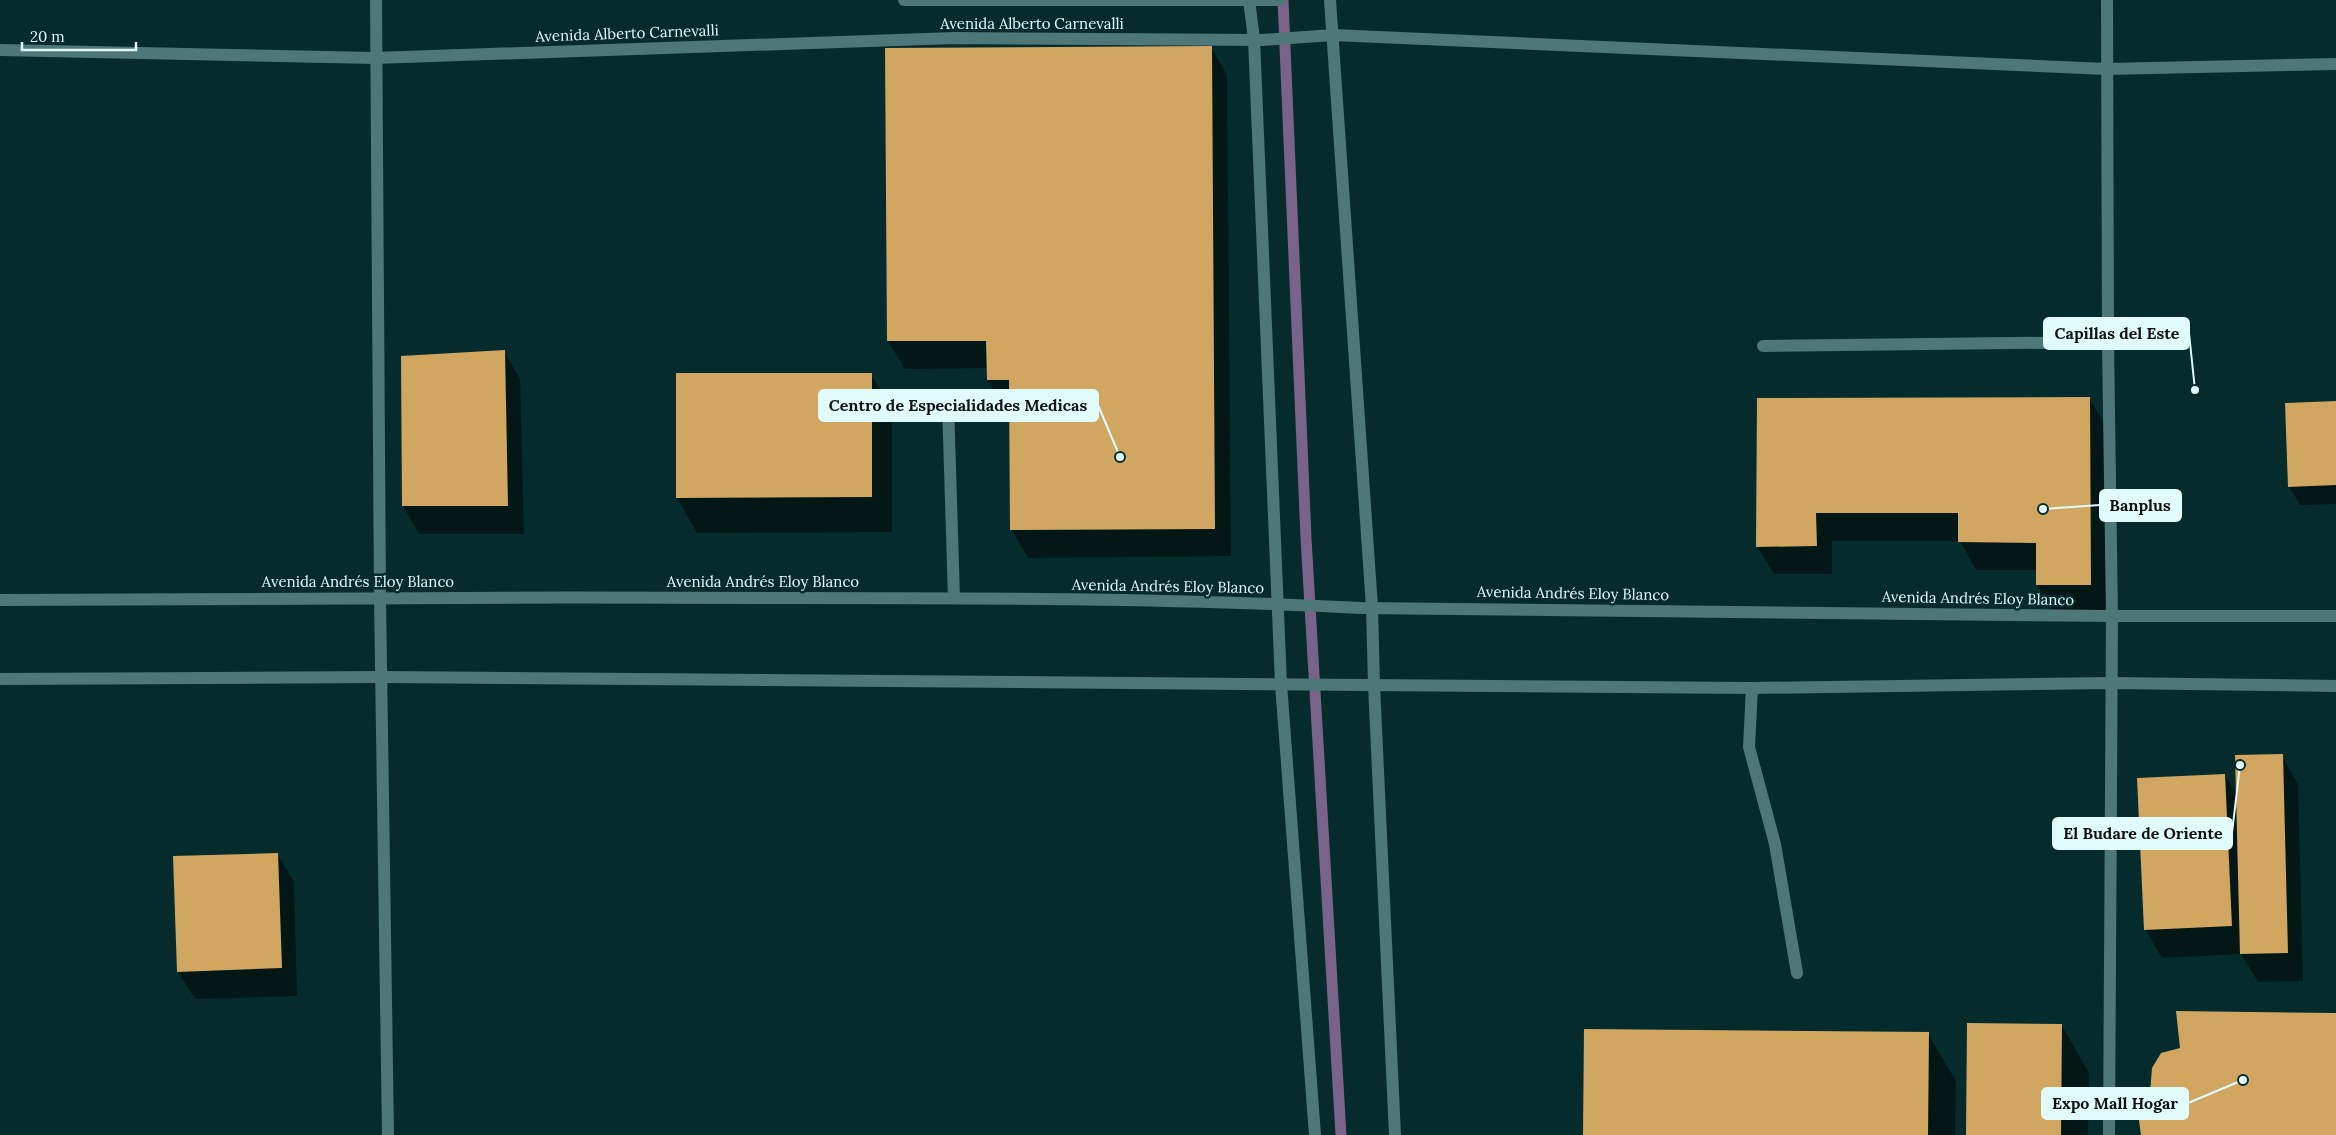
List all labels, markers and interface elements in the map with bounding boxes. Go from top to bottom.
street label: Avenida Alberto Carnevalli [939,14,1124,33]
scale bar [22,20,136,52]
street label: Avenida Alberto Carnevalli [534,20,719,46]
text: 20 m [30,27,65,46]
callout: Capillas del Este [2044,318,2189,349]
text: Capillas del Este [2055,323,2180,343]
callout: Centro de Especialidades Medicas [819,390,1098,421]
text: Centro de Especialidades Medicas [829,395,1088,415]
callout: Banplus [2100,490,2181,521]
text: Banplus [2109,495,2171,515]
street label: Avenida Andrés Eloy Blanco [261,572,454,591]
street label: Avenida Andrés Eloy Blanco [666,572,859,591]
street label: Avenida Andrés Eloy Blanco [1071,575,1265,597]
street label: Avenida Andrés Eloy Blanco [1476,582,1670,604]
street label: Avenida Andrés Eloy Blanco [1881,587,2075,609]
callout: El Budare de Oriente [2053,818,2232,849]
text: El Budare de Oriente [2063,823,2223,843]
callout: Expo Mall Hogar [2042,1088,2188,1119]
text: Expo Mall Hogar [2052,1093,2178,1113]

